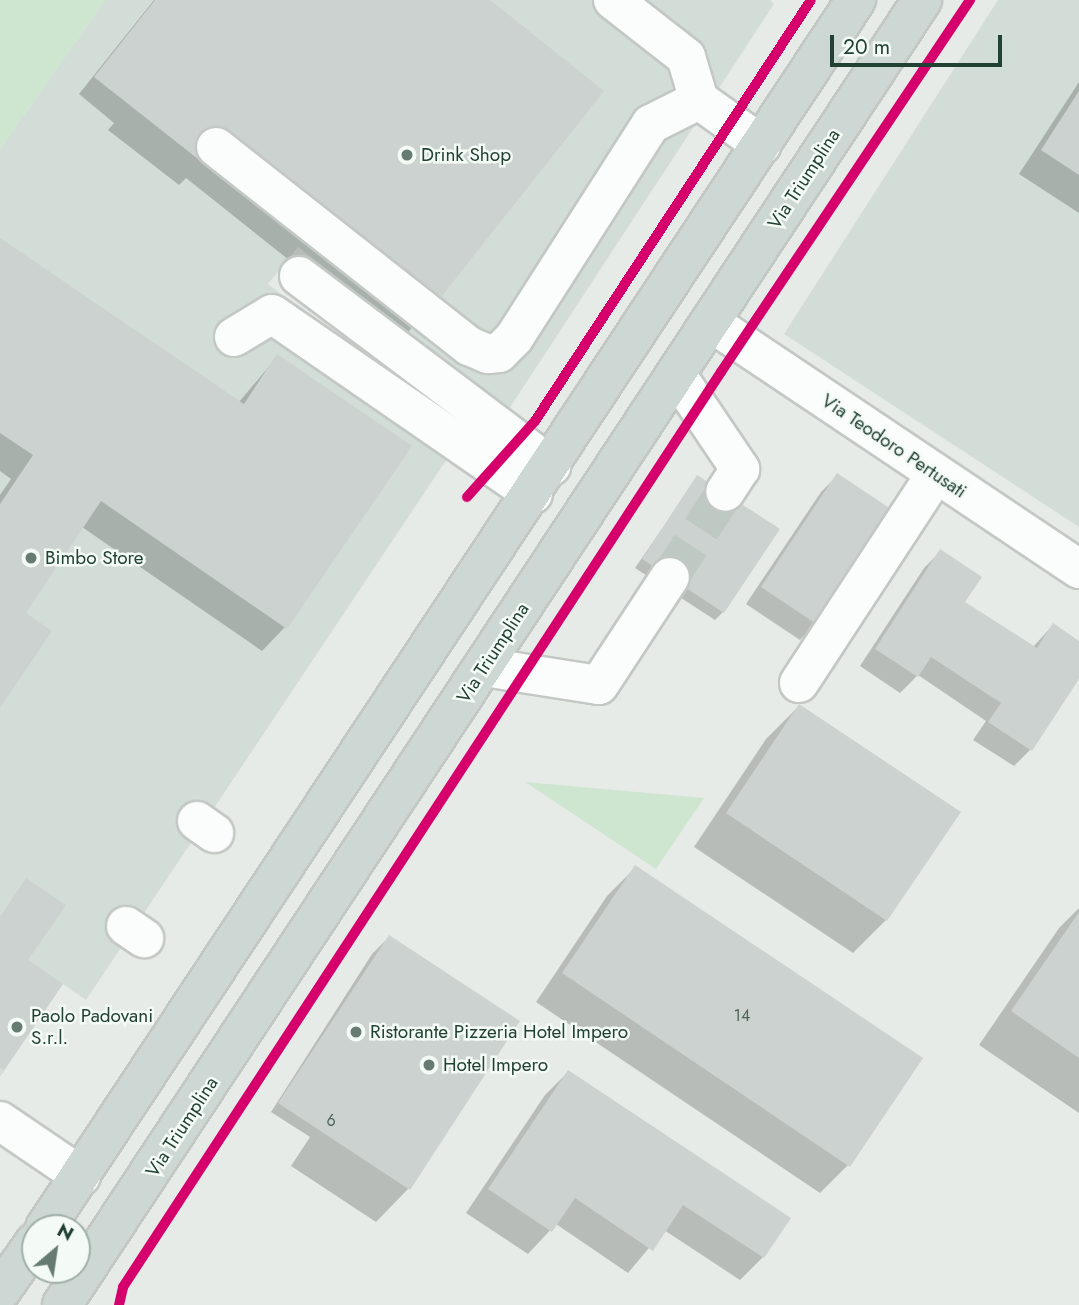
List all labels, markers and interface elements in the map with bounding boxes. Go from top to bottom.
scale bar [834,21,1006,65]
text: 20 m [843,32,890,62]
street label: Via Triumplina [763,125,845,233]
place label: Drink Shop [421,144,511,166]
marker: Drink Shop [399,147,415,163]
street label: Via Teodoro Pertusati [817,389,971,503]
place label: Bimbo Store [45,547,144,569]
marker: Bimbo Store [23,550,39,566]
street label: Via Triumplina [452,599,534,707]
place label: Paolo Padovani S.r.l. [31,1005,153,1049]
house number: 14 [734,1006,750,1026]
marker: Paolo Padovani S.r.l. [9,1019,25,1035]
place label: Ristorante Pizzeria Hotel Impero [370,1021,628,1043]
marker: Ristorante Pizzeria Hotel Impero [348,1024,364,1040]
place label: Hotel Impero [443,1054,548,1076]
marker: Hotel Impero [421,1057,437,1073]
street label: Via Triumplina [141,1073,223,1181]
house number: 6 [326,1111,336,1131]
north arrow [21,1214,91,1284]
text: N [52,1216,79,1247]

